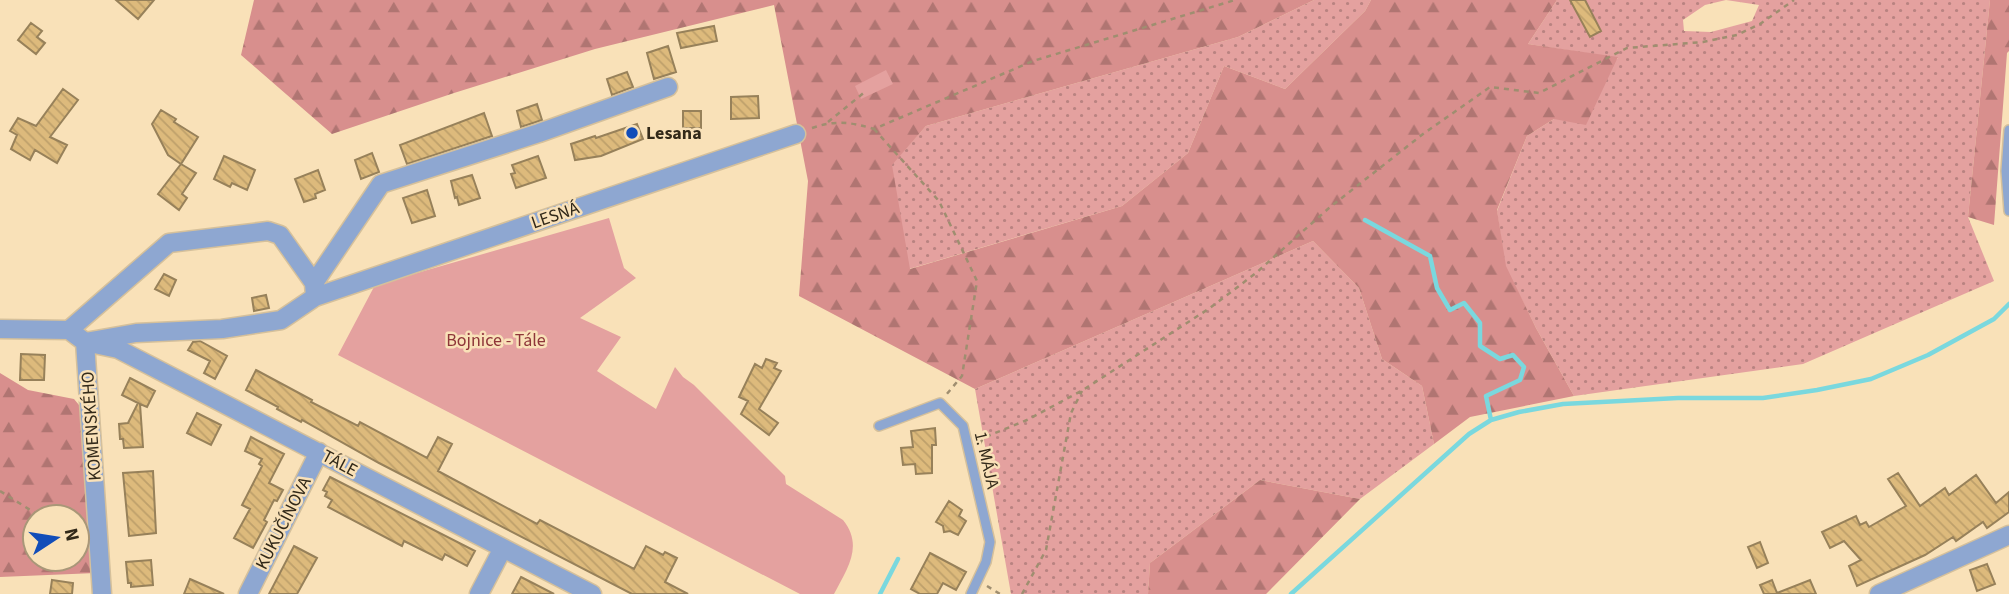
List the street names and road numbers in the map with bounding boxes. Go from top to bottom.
street label: LESNÁ [528,196,583,235]
street label: KOMENSKÉHO [75,370,108,481]
street label: 1. MÁJA [968,429,1005,492]
street label: TÁLE [318,444,362,483]
street label: KUKUČÍNOVA [249,472,318,574]

